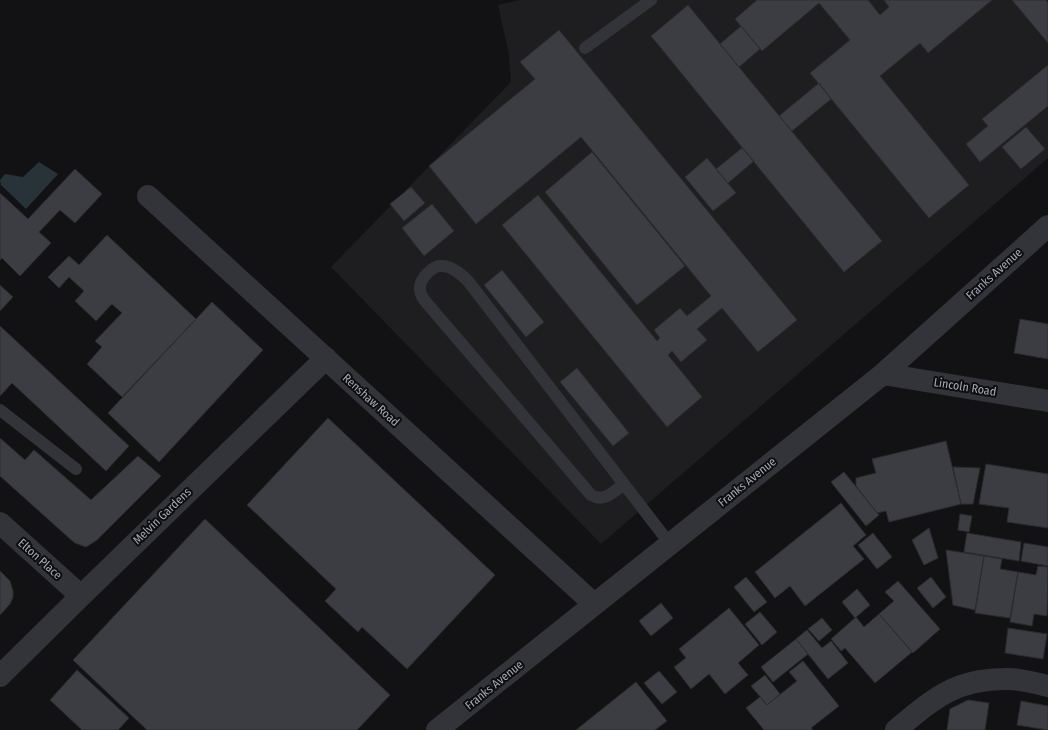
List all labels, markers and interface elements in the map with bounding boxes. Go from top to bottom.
street label: Franks Avenue [963,245,1025,303]
street label: Renshaw Road [340,371,402,429]
street label: Lincoln Road [933,375,997,399]
street label: Franks Avenue [715,454,779,510]
street label: Melvin Gardens [130,485,194,547]
street label: Elton Place [15,536,65,582]
street label: Franks Avenue [462,657,526,713]

